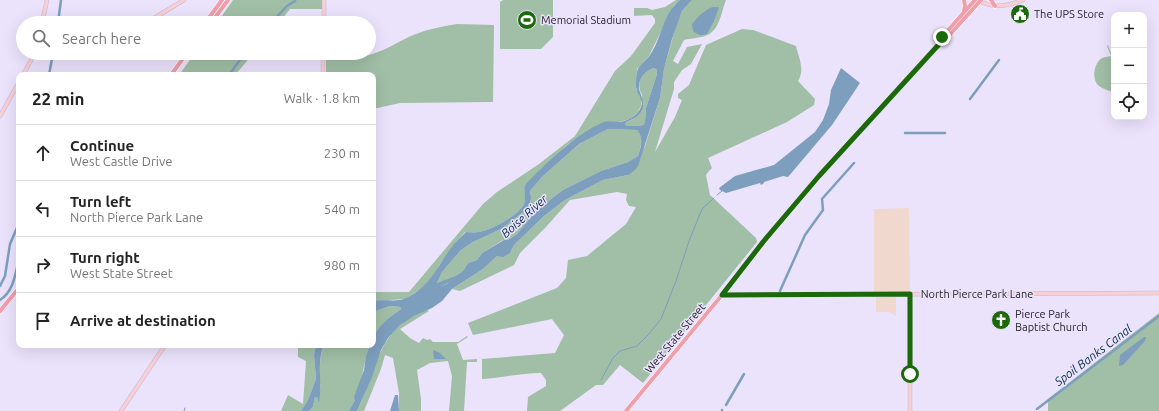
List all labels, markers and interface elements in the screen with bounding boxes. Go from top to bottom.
public building icon: The UPS Store [1009,3,1031,25]
place label: The UPS Store [1034,8,1104,20]
sports icon: Memorial Stadium [516,9,538,31]
map controls [1111,12,1147,120]
button: + [1111,12,1147,48]
place label: Memorial Stadium [541,14,631,26]
search box [16,16,376,60]
icon: search [30,27,52,49]
route end [933,28,951,46]
text: Search here [62,30,141,47]
button: − [1111,48,1147,84]
button: locate [1111,84,1147,120]
text: 22 min [32,89,85,108]
text: Walk · 1.8 km [284,91,360,105]
text: Continue [70,137,134,154]
icon: ahead [32,142,54,164]
text: 230 m [324,146,360,160]
text: West Castle Drive [70,154,172,168]
water label: Boise River [498,192,550,240]
text: Turn left [70,193,131,210]
icon: left [32,198,54,220]
text: 540 m [324,202,360,216]
text: North Pierce Park Lane [70,210,203,224]
text: Turn right [70,249,140,266]
icon: right [32,254,54,276]
text: 980 m [324,258,360,272]
text: West State Street [70,266,173,280]
street label: North Pierce Park Lane [921,288,1033,300]
street label: West State Street [642,300,708,375]
place label: Pierce Park Baptist Church [1015,308,1088,333]
church icon: Pierce Park Baptist Church [990,309,1012,331]
icon: arrive [32,310,54,332]
text: Arrive at destination [70,312,216,329]
water label: Spoil Banks Canal [1051,321,1135,389]
route start [901,365,919,383]

